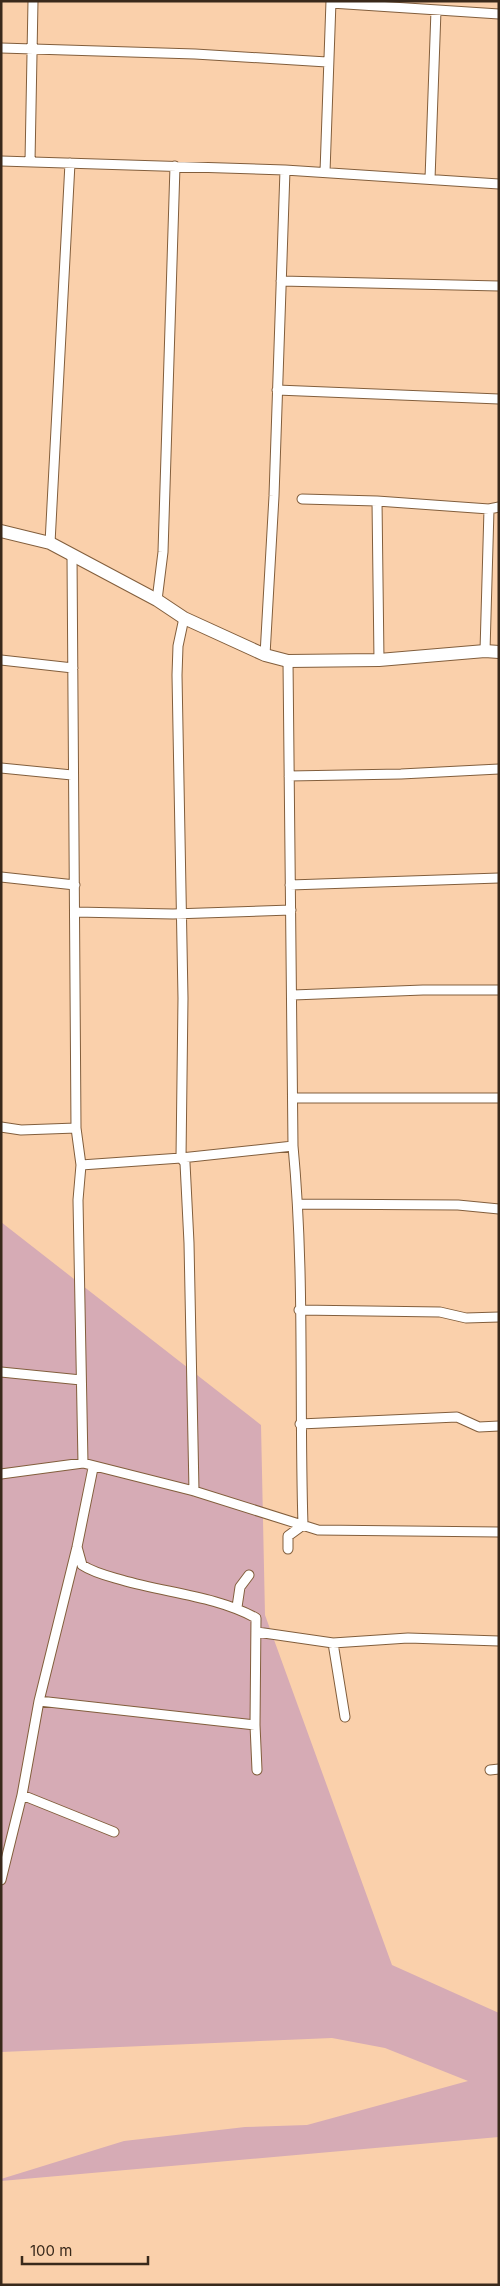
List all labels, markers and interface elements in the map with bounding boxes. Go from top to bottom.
scale bar [22,2234,149,2266]
text: 100 m [30,2241,72,2260]

